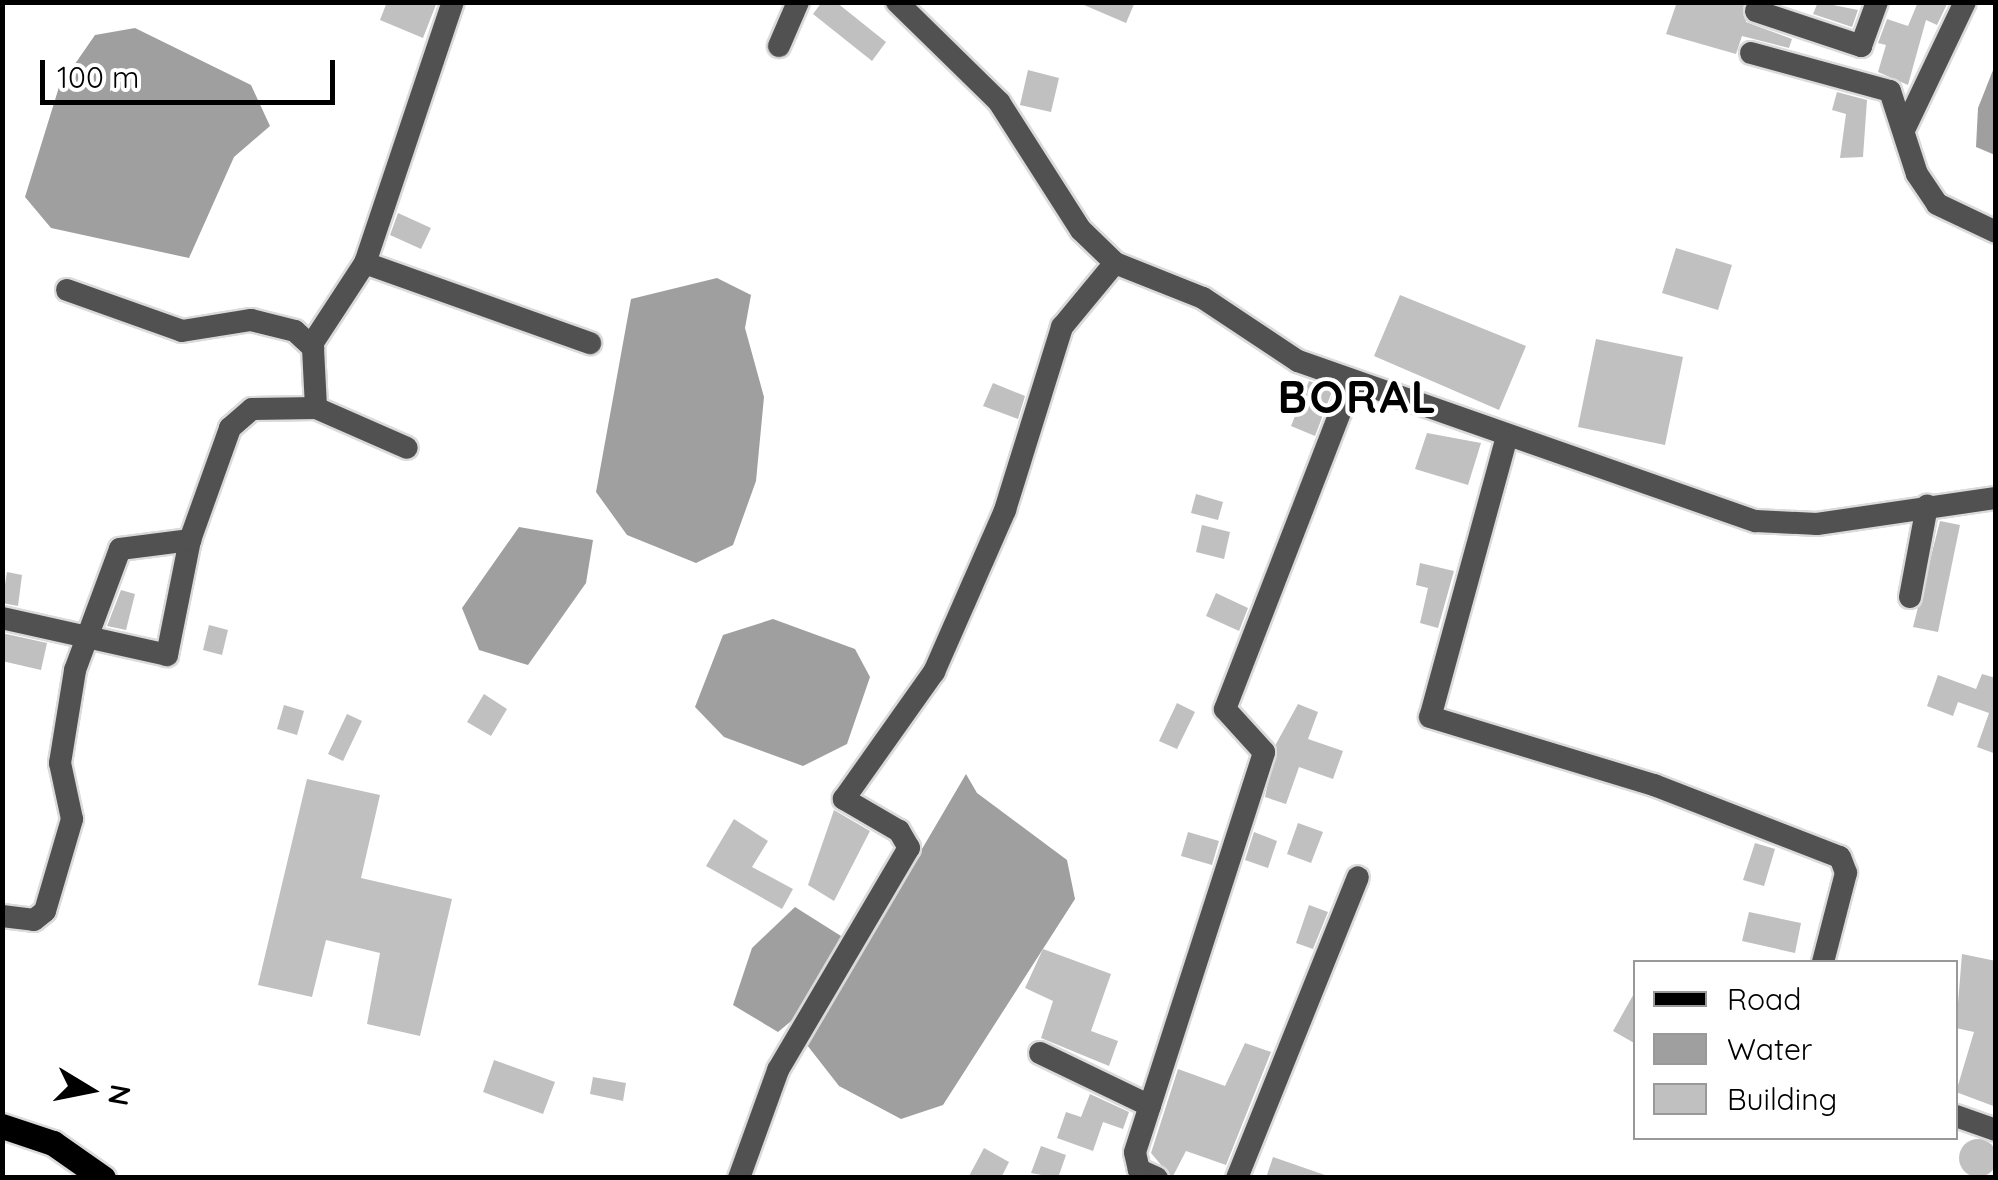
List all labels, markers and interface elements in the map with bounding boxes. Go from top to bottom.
scale bar [45,40,340,102]
text: 100 m [57,58,139,96]
district label: BORAL [1277,370,1439,424]
legend [1633,960,1958,1140]
text: Road [1727,980,1801,1018]
text: Water [1727,1030,1812,1068]
north arrow [40,1040,140,1140]
text: Building [1727,1080,1837,1118]
text: N [101,1082,139,1108]

